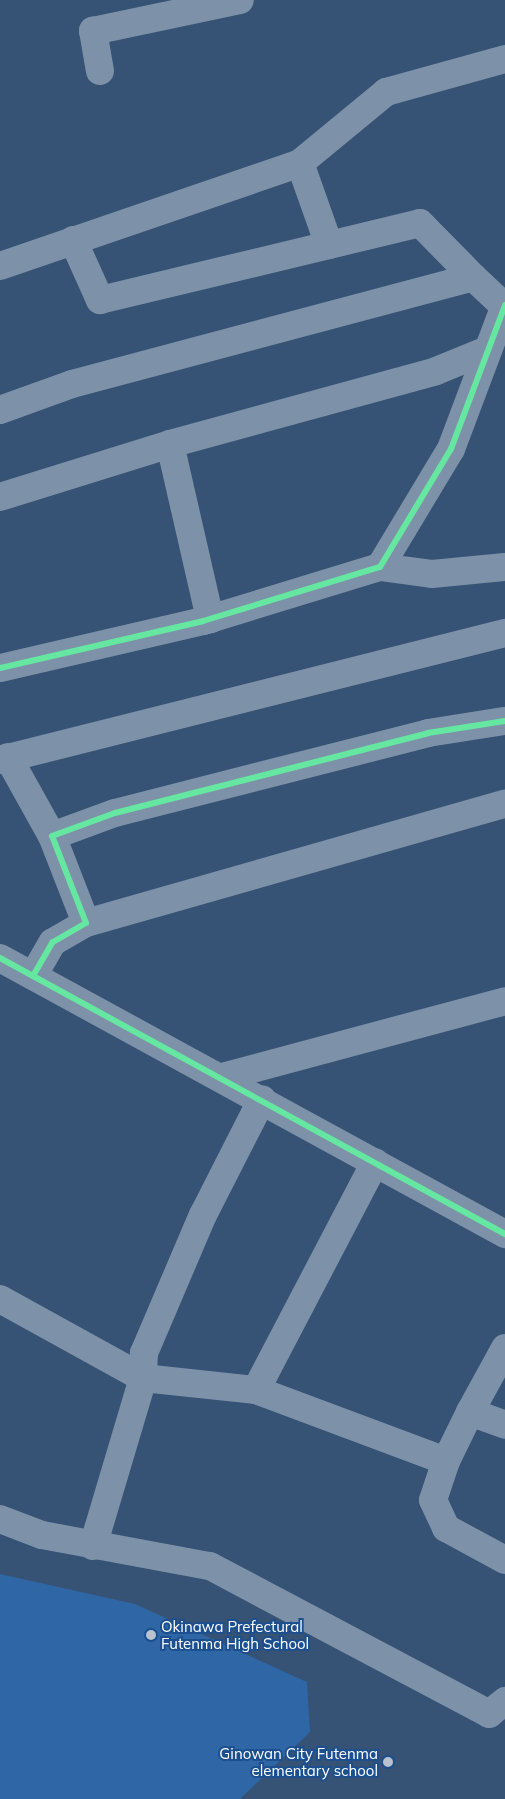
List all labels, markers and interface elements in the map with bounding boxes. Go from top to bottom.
place label: Okinawa Prefectural Futenma High School [161,1617,309,1652]
marker: Okinawa Prefectural Futenma High School [145,1629,157,1641]
place label: Ginowan City Futenma elementary school [219,1744,378,1779]
marker: Ginowan City Futenma elementary school [382,1756,394,1768]

